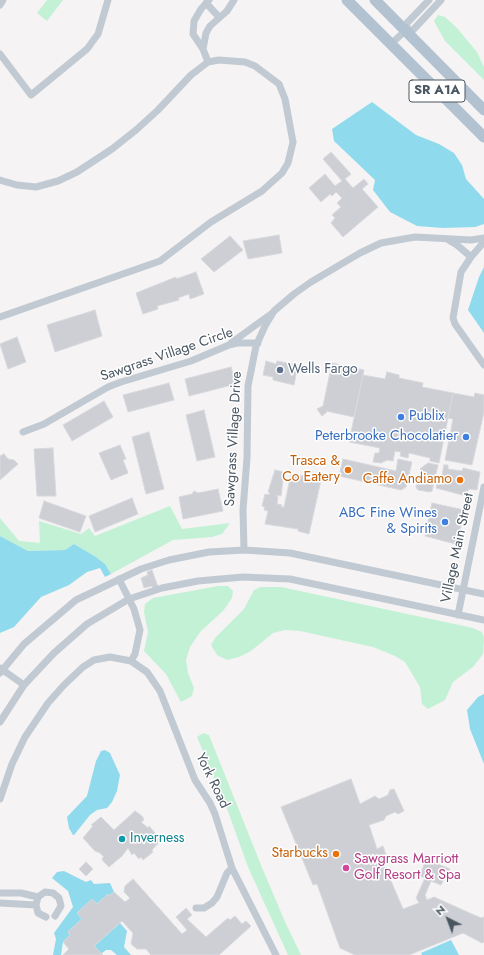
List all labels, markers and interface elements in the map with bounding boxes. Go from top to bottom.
road number: SR A1A [409,80,465,102]
street label: Sawgrass Village Circle [99,324,235,386]
place label: Wells Fargo [288,362,358,378]
marker: Wells Fargo [275,365,285,375]
street label: Sawgrass Village Drive [222,371,246,507]
place label: Publix [409,409,444,425]
marker: Publix [396,412,406,422]
place label: Peterbrooke Chocolatier [315,429,458,445]
marker: Peterbrooke Chocolatier [461,432,471,442]
place label: Trasca & Co Eatery [282,454,340,486]
marker: Trasca & Co Eatery [343,465,353,475]
place label: Caffe Andiamo [363,472,452,488]
marker: Caffe Andiamo [455,475,465,485]
street label: Village Main Street [438,491,478,605]
place label: ABC Fine Wines & Spirits [339,506,437,538]
marker: ABC Fine Wines & Spirits [440,517,450,527]
street label: York Road [191,751,233,811]
place label: Inverness [130,831,185,847]
marker: Inverness [117,834,127,844]
place label: Starbucks [272,846,328,862]
marker: Starbucks [331,849,341,859]
place label: Sawgrass Marriott Golf Resort & Spa [354,852,461,884]
marker: Sawgrass Marriott Golf Resort & Spa [341,863,351,873]
north arrow [428,899,468,939]
text: N [431,901,449,919]

